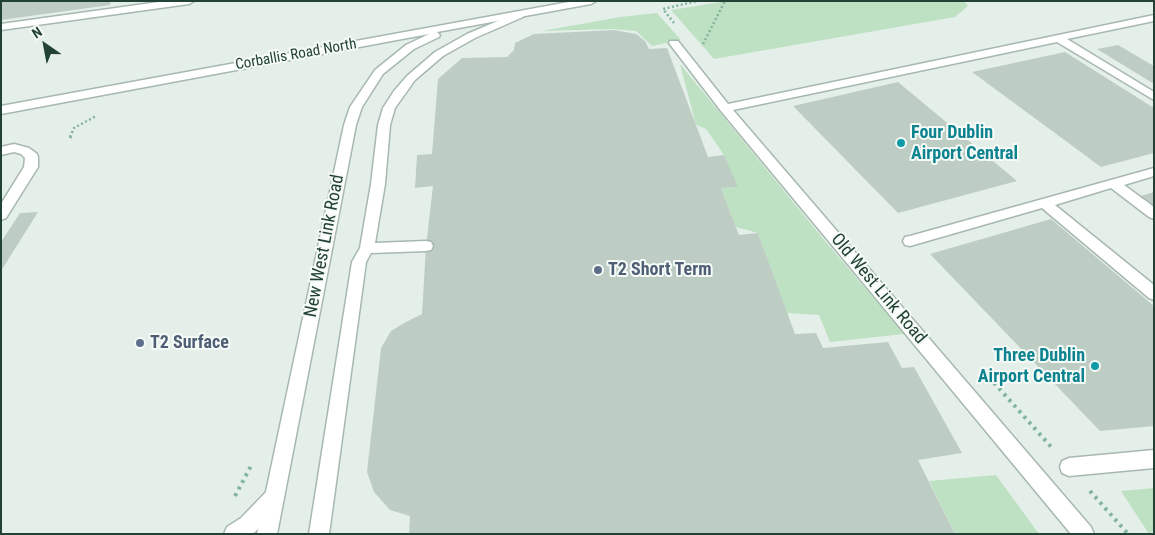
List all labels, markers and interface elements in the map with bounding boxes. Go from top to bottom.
north arrow [20,20,70,70]
text: N [29,23,45,41]
street label: Corballis Road North [234,35,358,75]
place label: Four Dublin Airport Central [911,122,1018,164]
marker: Four Dublin Airport Central [895,137,907,149]
street label: New West Link Road [301,173,349,319]
street label: Old West Link Road [826,229,930,349]
place label: T2 Short Term [608,259,712,281]
marker: T2 Short Term [592,264,604,276]
place label: T2 Surface [150,332,229,354]
marker: T2 Surface [134,337,146,349]
place label: Three Dublin Airport Central [978,345,1085,388]
marker: Three Dublin Airport Central [1089,360,1101,372]

